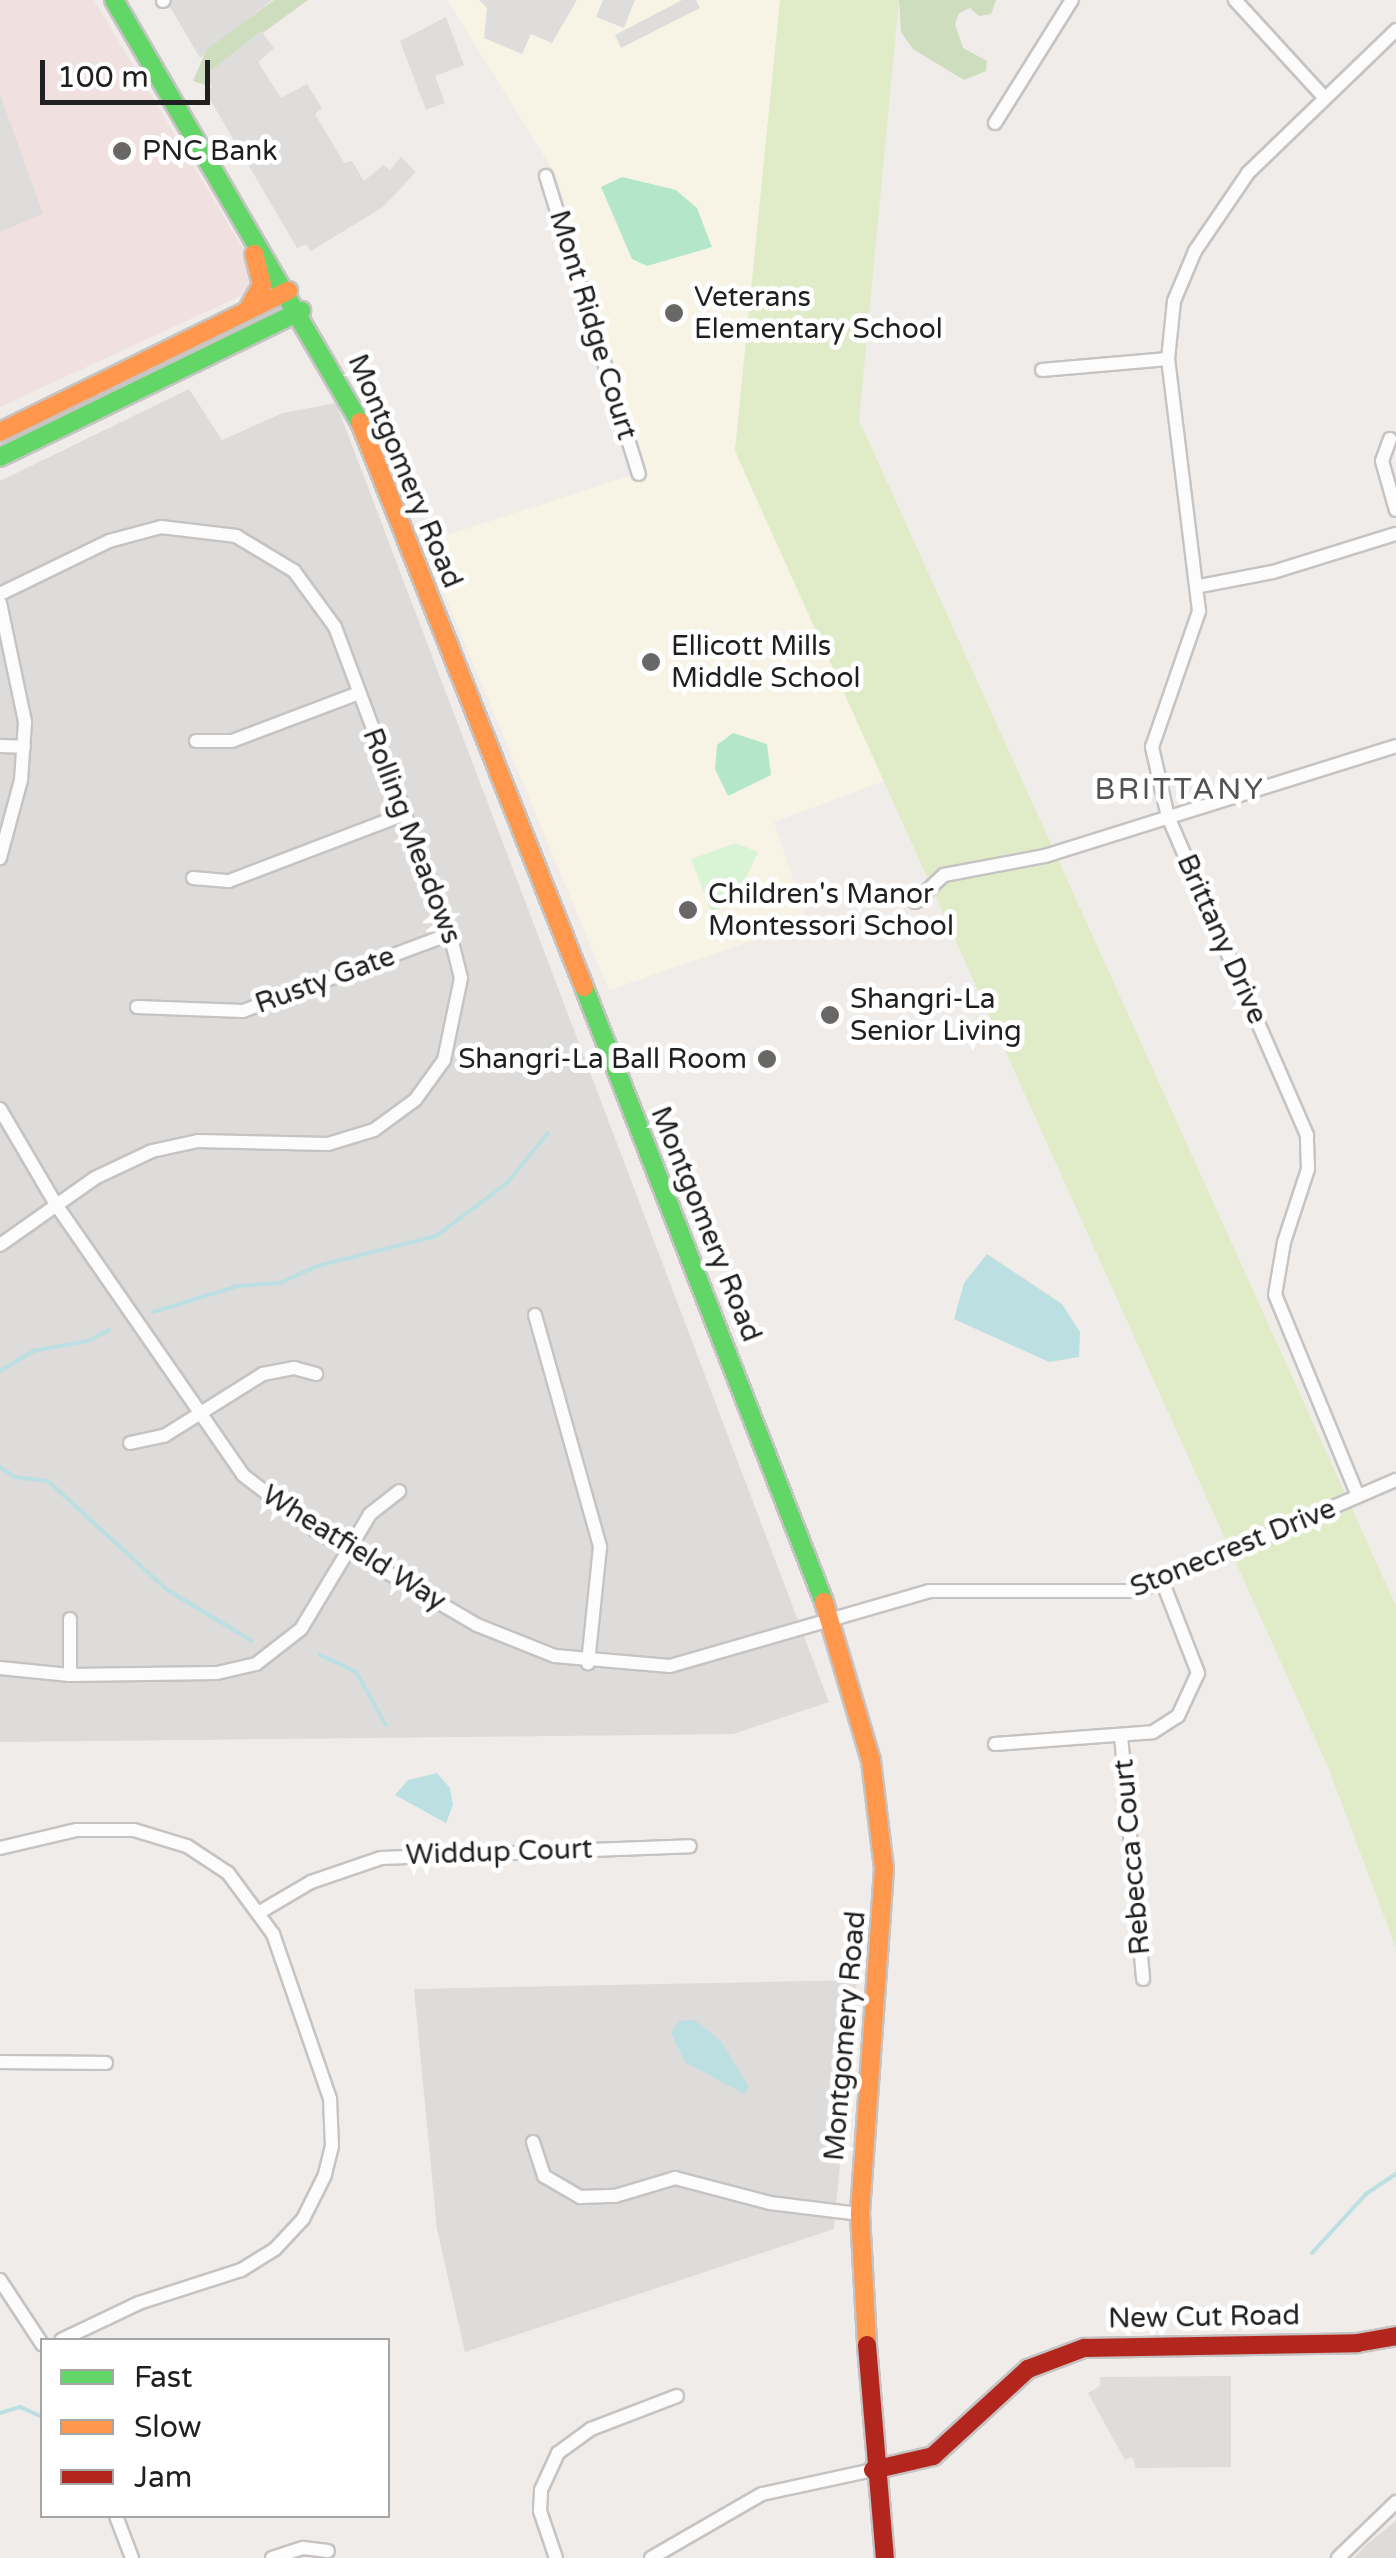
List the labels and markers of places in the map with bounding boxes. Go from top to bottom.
place label: PNC Bank [142,134,277,168]
marker: PNC Bank [111,140,133,162]
place label: Veterans Elementary School [694,280,943,346]
marker: Veterans Elementary School [663,302,685,324]
place label: Ellicott Mills Middle School [671,629,860,695]
marker: Ellicott Mills Middle School [640,651,662,673]
place label: Children's Manor Montessori School [708,877,954,943]
marker: Children's Manor Montessori School [677,899,699,921]
place label: Shangri-La Senior Living [850,982,1022,1048]
marker: Shangri-La Senior Living [819,1004,841,1026]
place label: Shangri-La Ball Room [458,1042,747,1076]
marker: Shangri-La Ball Room [756,1048,778,1070]

